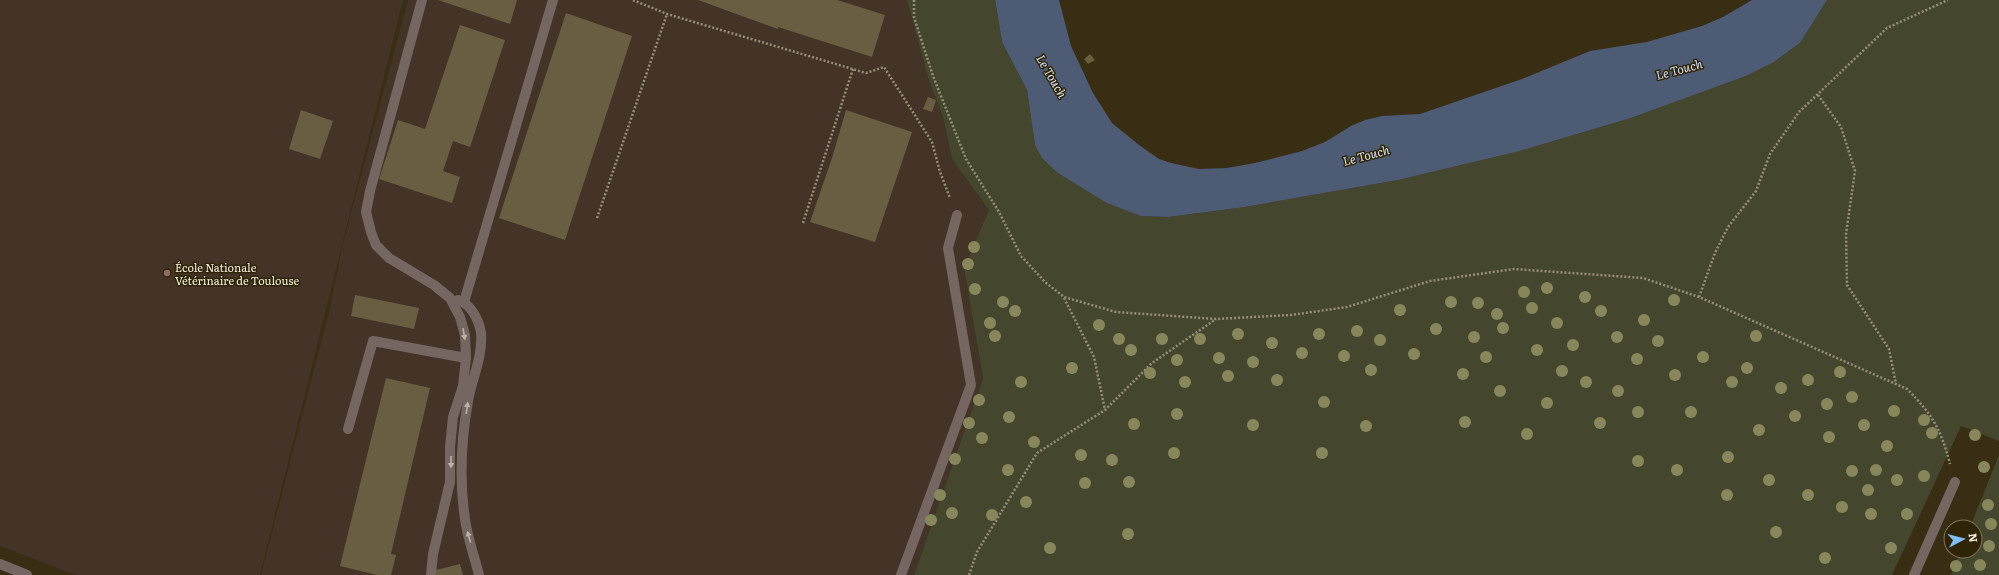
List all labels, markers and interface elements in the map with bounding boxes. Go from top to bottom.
water label: Le Touch [1032,51,1072,101]
water label: Le Touch [1654,54,1704,84]
water label: Le Touch [1341,140,1391,170]
place label: École Nationale Vétérinaire de Toulouse [175,259,299,288]
marker: École Nationale Vétérinaire de Toulouse [162,268,172,278]
one-way arrow [461,328,467,340]
one-way arrow [464,402,470,414]
one-way arrow [448,456,454,469]
north arrow [1943,519,1983,559]
one-way arrow [466,531,472,543]
text: N [1965,532,1982,543]

